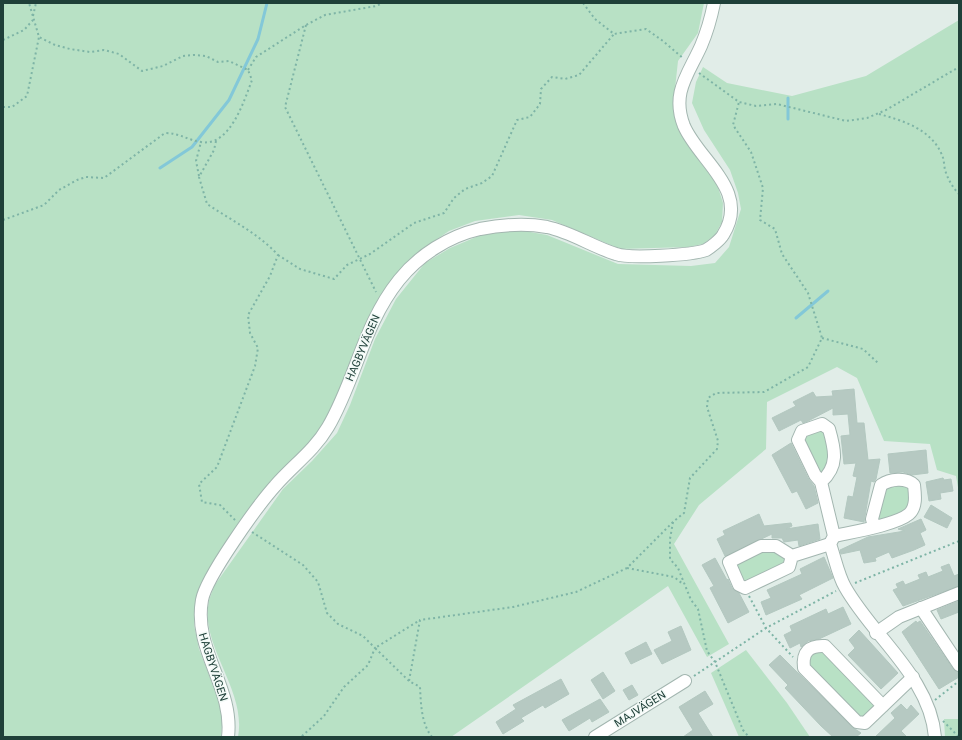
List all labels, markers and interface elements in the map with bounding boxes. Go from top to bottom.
street label: HAGBYVÄGEN [343,313,383,383]
street label: HAGBYVÄGEN [196,631,230,703]
street label: MAJVÄGEN [612,688,668,730]

